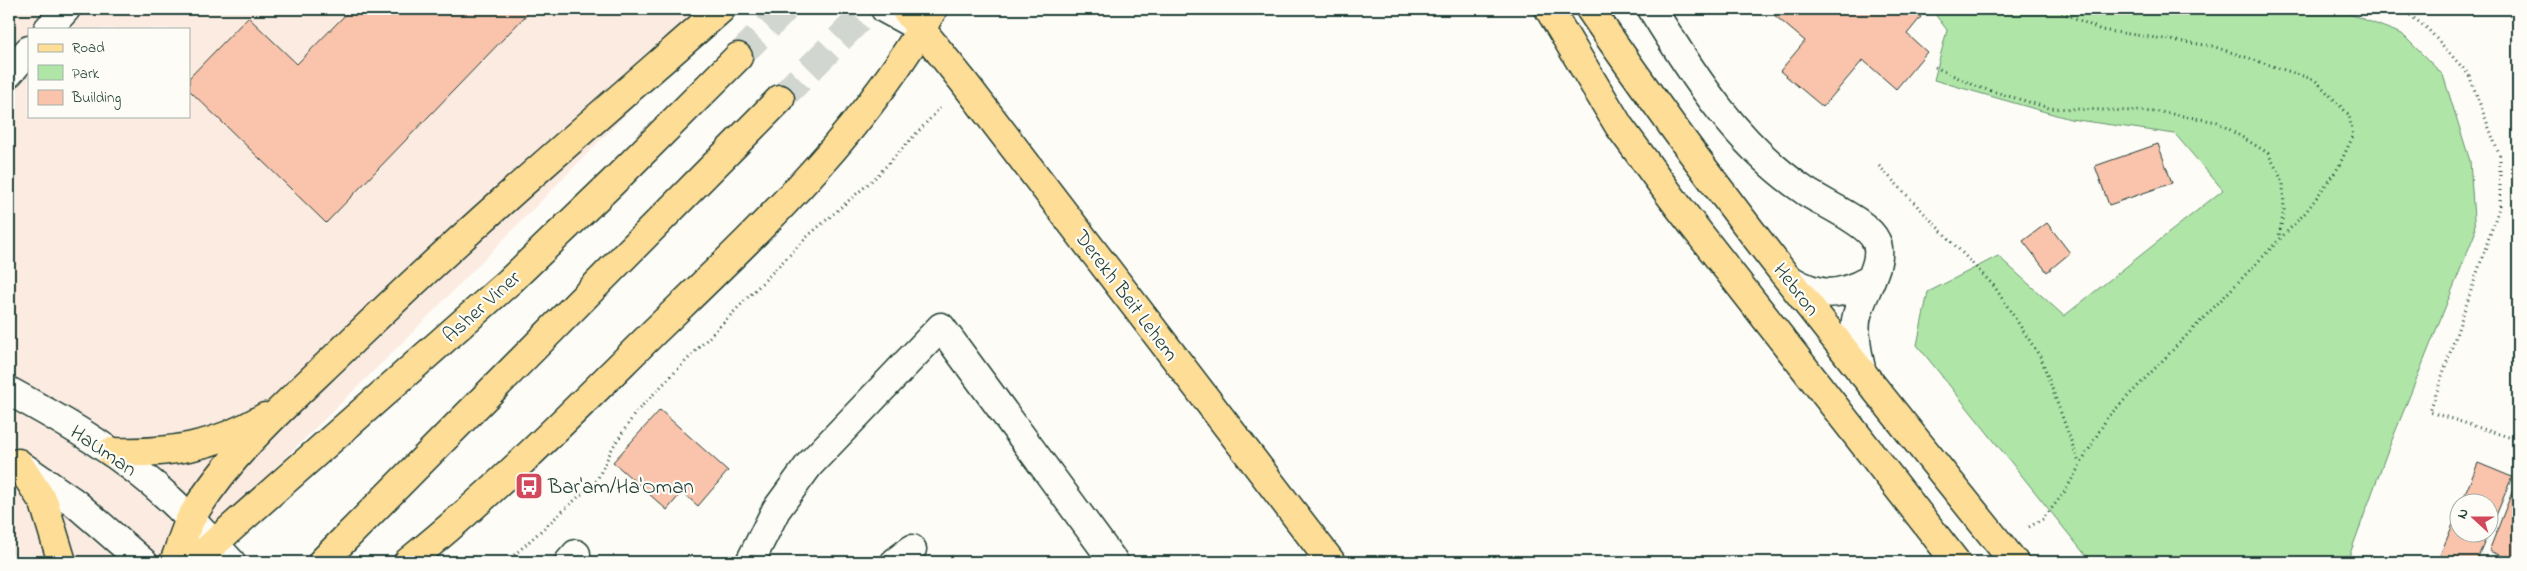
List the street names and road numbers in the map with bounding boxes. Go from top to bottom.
street label: Derekh Beit Lehem [1065,223,1185,368]
street label: Hebron [1765,257,1826,323]
street label: Asher Viner [437,264,528,351]
street label: HaUman [63,418,142,485]

